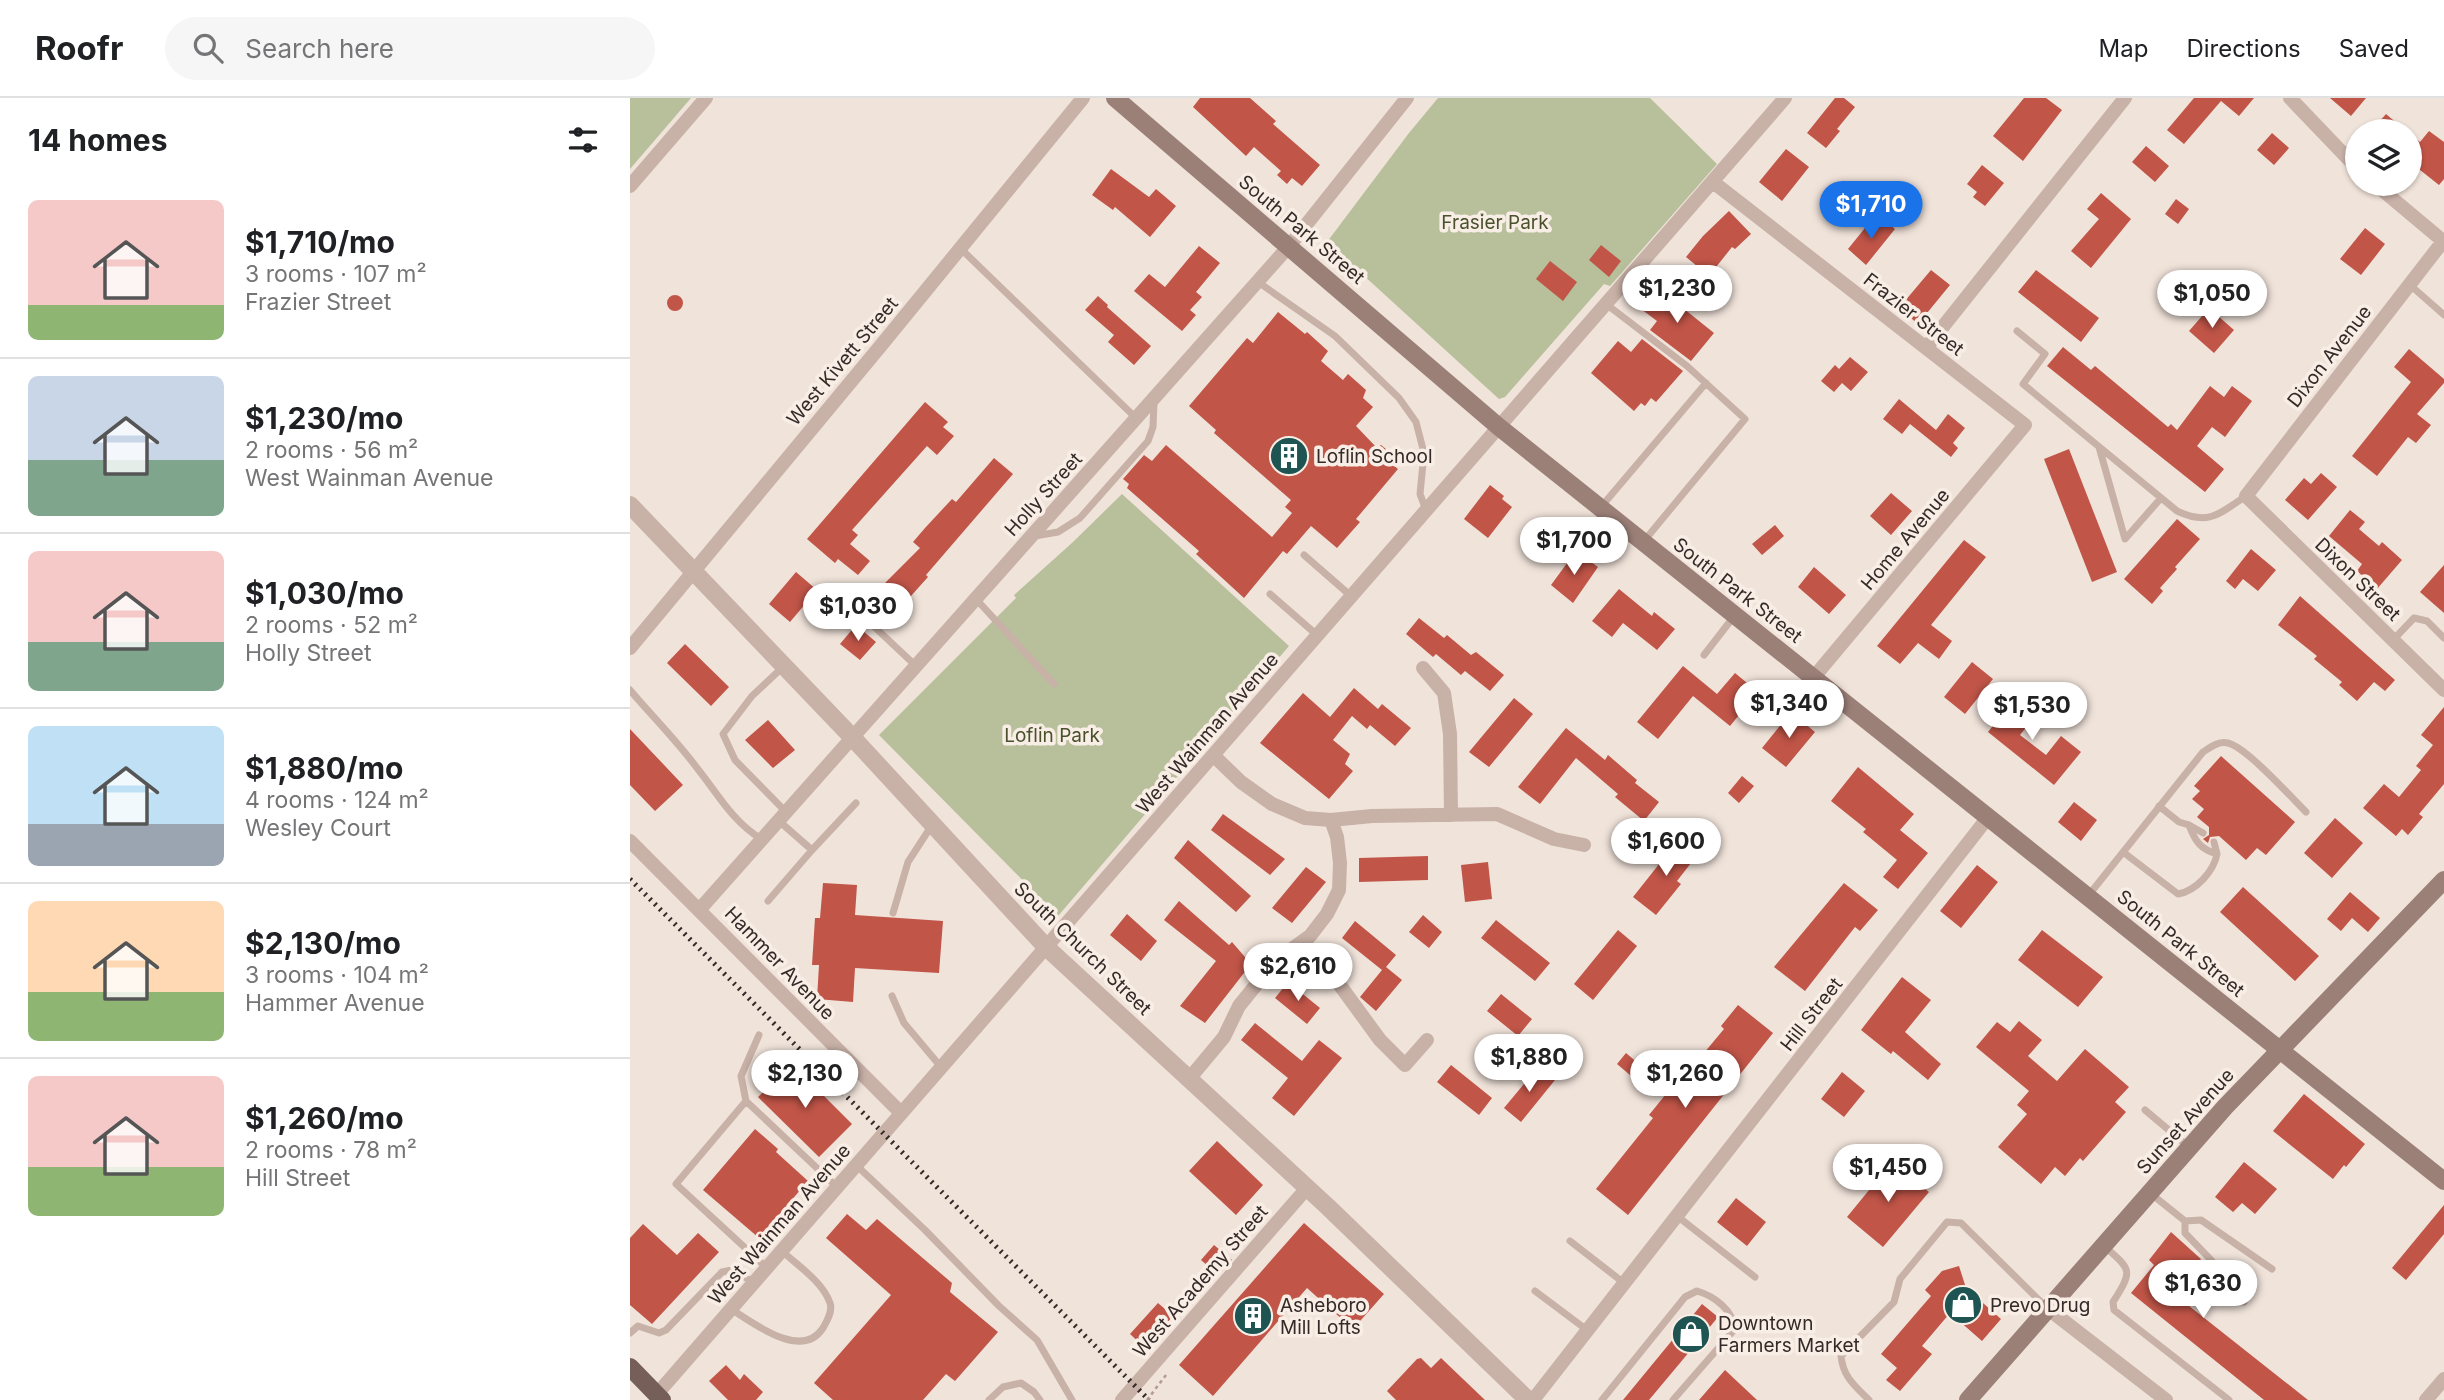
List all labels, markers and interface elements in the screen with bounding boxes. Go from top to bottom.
search box [165,17,655,80]
text: Roofr [35,28,123,68]
icon: search [189,29,227,67]
text: Search here [245,33,394,64]
text: Map [2099,34,2148,63]
text: Directions [2186,34,2301,63]
text: Saved [2339,34,2409,63]
map controls [2345,119,2422,196]
button: layers [2345,119,2422,196]
icon: filters [564,121,602,159]
text: 14 homes [28,122,167,158]
street label: South Park Street [1234,170,1369,289]
pin: $1,710 [1814,181,1928,241]
text: $1,710 [1836,190,1906,218]
park label: Frasier Park [1441,211,1549,234]
text: $1,710/mo [245,224,395,260]
icon: home [84,228,168,312]
text: 3 rooms · 107 m² [245,260,427,288]
pin: $1,230 [1620,266,1734,325]
street label: Frazier Street [1859,268,1968,361]
pin: $1,050 [2155,271,2269,330]
text: $1,230 [1638,274,1716,302]
text: $1,050 [2173,279,2251,307]
text: Frazier Street [245,288,391,316]
street label: West Kivett Street [782,292,903,430]
street label: Dixon Avenue [2282,301,2376,412]
text: $1,230/mo [245,400,404,436]
icon: home [84,404,168,488]
building icon: Loflin School [1268,435,1310,477]
text: 2 rooms · 56 m² [245,436,418,464]
place label: Loflin School [1316,445,1433,468]
street label: Holly Street [1000,448,1087,541]
text: West Wainman Avenue [245,464,494,492]
street label: Home Avenue [1856,484,1954,595]
pin: $1,700 [1517,518,1631,577]
text: $1,700 [1536,526,1612,554]
street label: South Park Street [1669,533,1807,648]
street label: Dixon Street [2310,533,2405,626]
text: $1,030/mo [245,575,404,611]
icon: home [84,579,168,663]
pin: $1,030 [801,584,915,643]
text: $1,030 [819,592,897,620]
text: 2 rooms · 52 m² [245,611,418,639]
text: Holly Street [245,639,371,667]
street label: West Wainman Avenue [1131,648,1283,818]
pin: $1,340 [1732,680,1846,740]
pin: $1,530 [1975,682,2089,742]
text: $1,340 [1750,689,1828,717]
text: $1,530 [1993,691,2071,719]
park label: Loflin Park [1004,724,1100,747]
text: $1,880/mo [245,750,403,786]
icon: home [84,754,168,838]
text: 4 rooms · 124 m² [245,786,429,814]
text: Wesley Court [245,814,391,842]
pin: $1,600 [1609,818,1723,878]
text: $1,600 [1627,827,1705,855]
street label: South Church Street [1009,877,1156,1020]
street label: South Park Street [2112,885,2249,1002]
street label: Hammer Avenue [720,902,839,1025]
text: $2,130/mo [245,925,401,961]
icon: home [84,929,168,1013]
pin: $2,610 [1241,944,1355,1003]
text: $2,610 [1260,952,1336,980]
text: 3 rooms · 104 m² [245,961,429,989]
street label: Hill Street [1776,973,1847,1056]
text: Hammer Avenue [245,989,425,1017]
pin: $1,880 [1472,1034,1586,1094]
text: $1,880 [1490,1043,1568,1071]
pin: $2,130 [748,1051,862,1110]
pin: $1,260 [1628,1051,1742,1110]
text: $2,130 [767,1059,843,1087]
text: $1,260 [1646,1059,1724,1087]
street label: Sunset Avenue [2132,1064,2239,1179]
text: $1,260/mo [245,1100,404,1136]
icon: home [84,1104,168,1188]
text: 2 rooms · 78 m² [245,1136,417,1164]
street label: West Wainman Avenue [703,1139,855,1309]
pin: $1,450 [1831,1144,1945,1204]
text: $1,450 [1849,1153,1927,1181]
text: Hill Street [245,1164,350,1192]
street label: West Academy Street [1128,1201,1273,1362]
pin: $1,630 [2146,1260,2260,1320]
text: $1,630 [2164,1269,2242,1297]
shop icon: Prevo Drug [1942,1284,1984,1326]
place label: Asheboro Mill Lofts [1280,1294,1367,1339]
place label: Prevo Drug [1990,1294,2090,1317]
building icon: Asheboro Mill Lofts [1232,1295,1274,1337]
place label: Downtown Farmers Market [1718,1312,1860,1357]
shop icon: Downtown Farmers Market [1670,1313,1712,1355]

